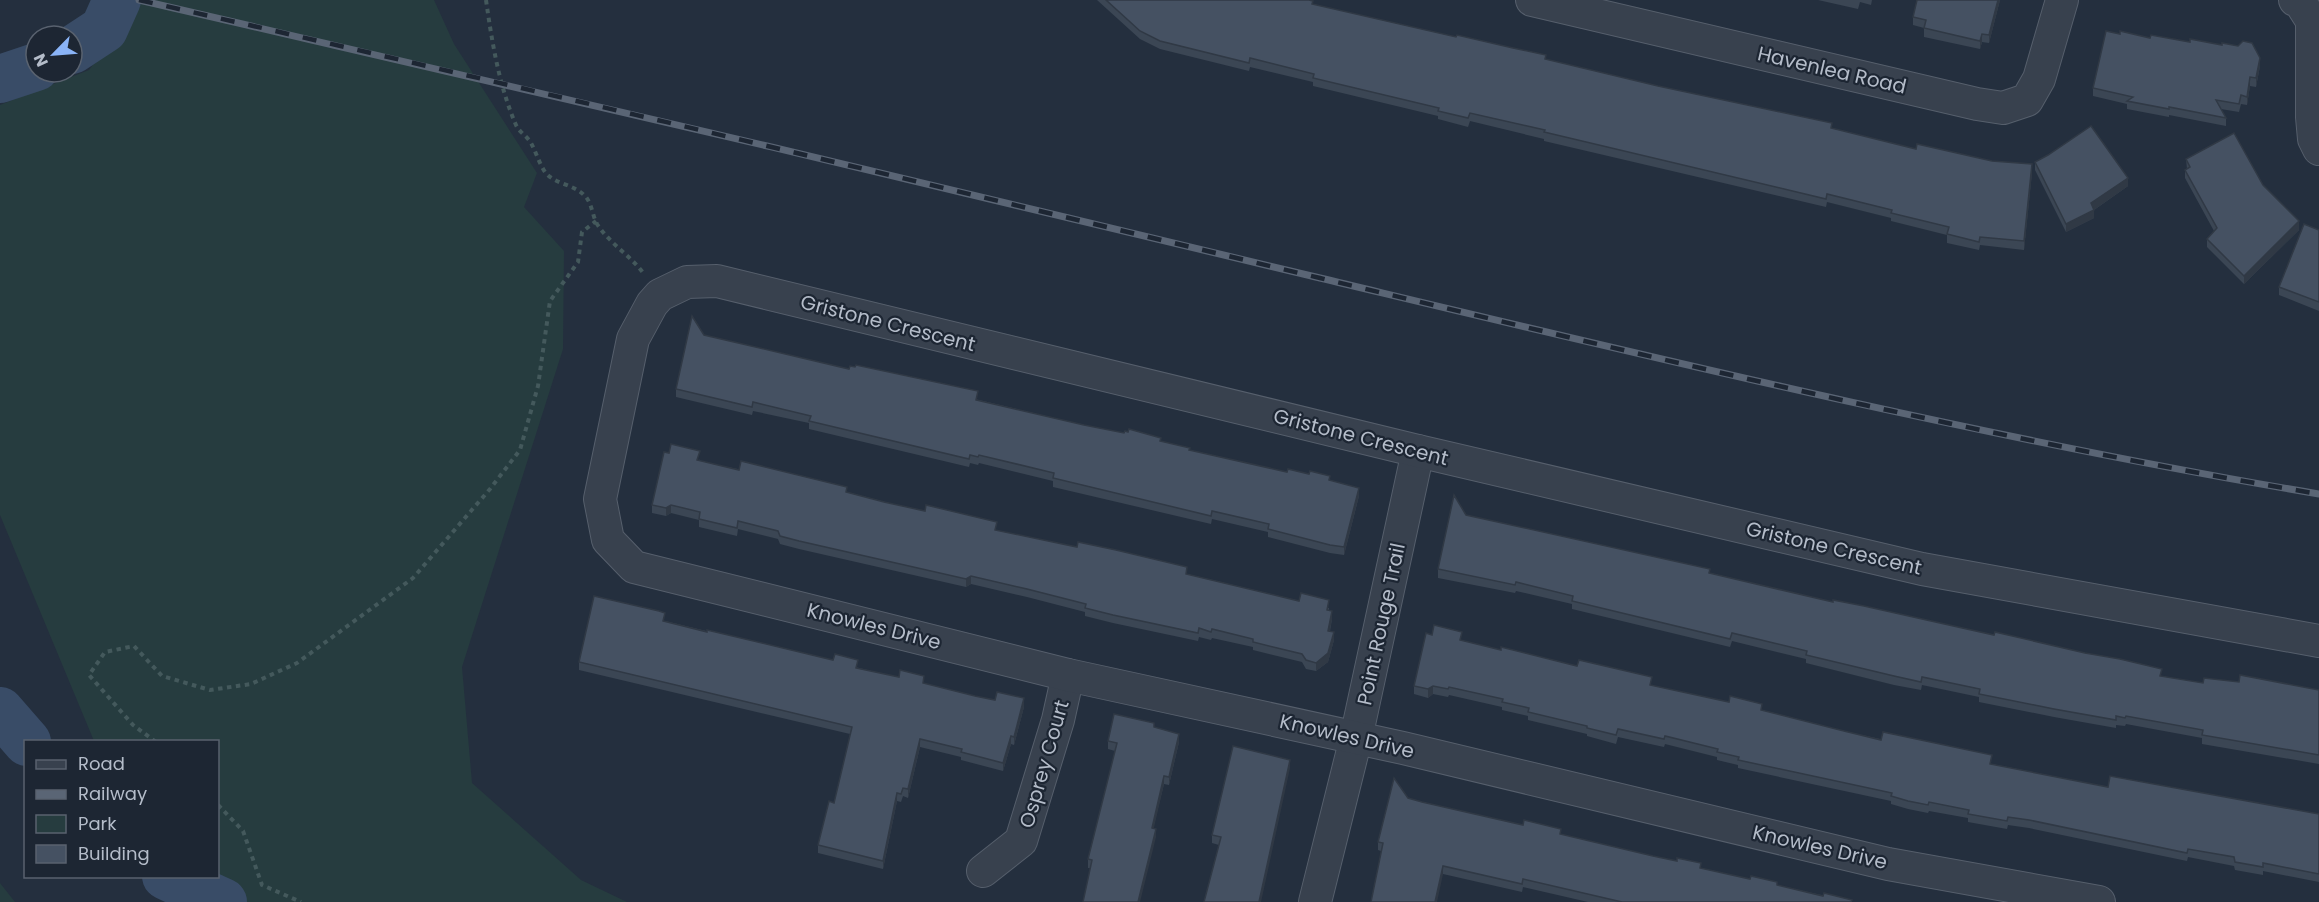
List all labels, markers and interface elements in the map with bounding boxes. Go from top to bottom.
north arrow [24,24,84,84]
street label: Havenlea Road [1755,39,1909,101]
text: N [28,50,54,70]
street label: Gristone Crescent [798,288,978,358]
street label: Gristone Crescent [1271,402,1451,472]
street label: Gristone Crescent [1743,514,1925,582]
street label: Point Rouge Trail [1350,540,1412,708]
street label: Knowles Drive [804,596,944,656]
street label: Osprey Court [1012,697,1076,831]
street label: Knowles Drive [1277,707,1417,765]
legend [24,740,219,878]
text: Road [78,751,125,776]
text: Railway [78,781,147,806]
text: Park [78,811,117,836]
street label: Knowles Drive [1750,818,1890,876]
text: Building [78,841,150,866]

